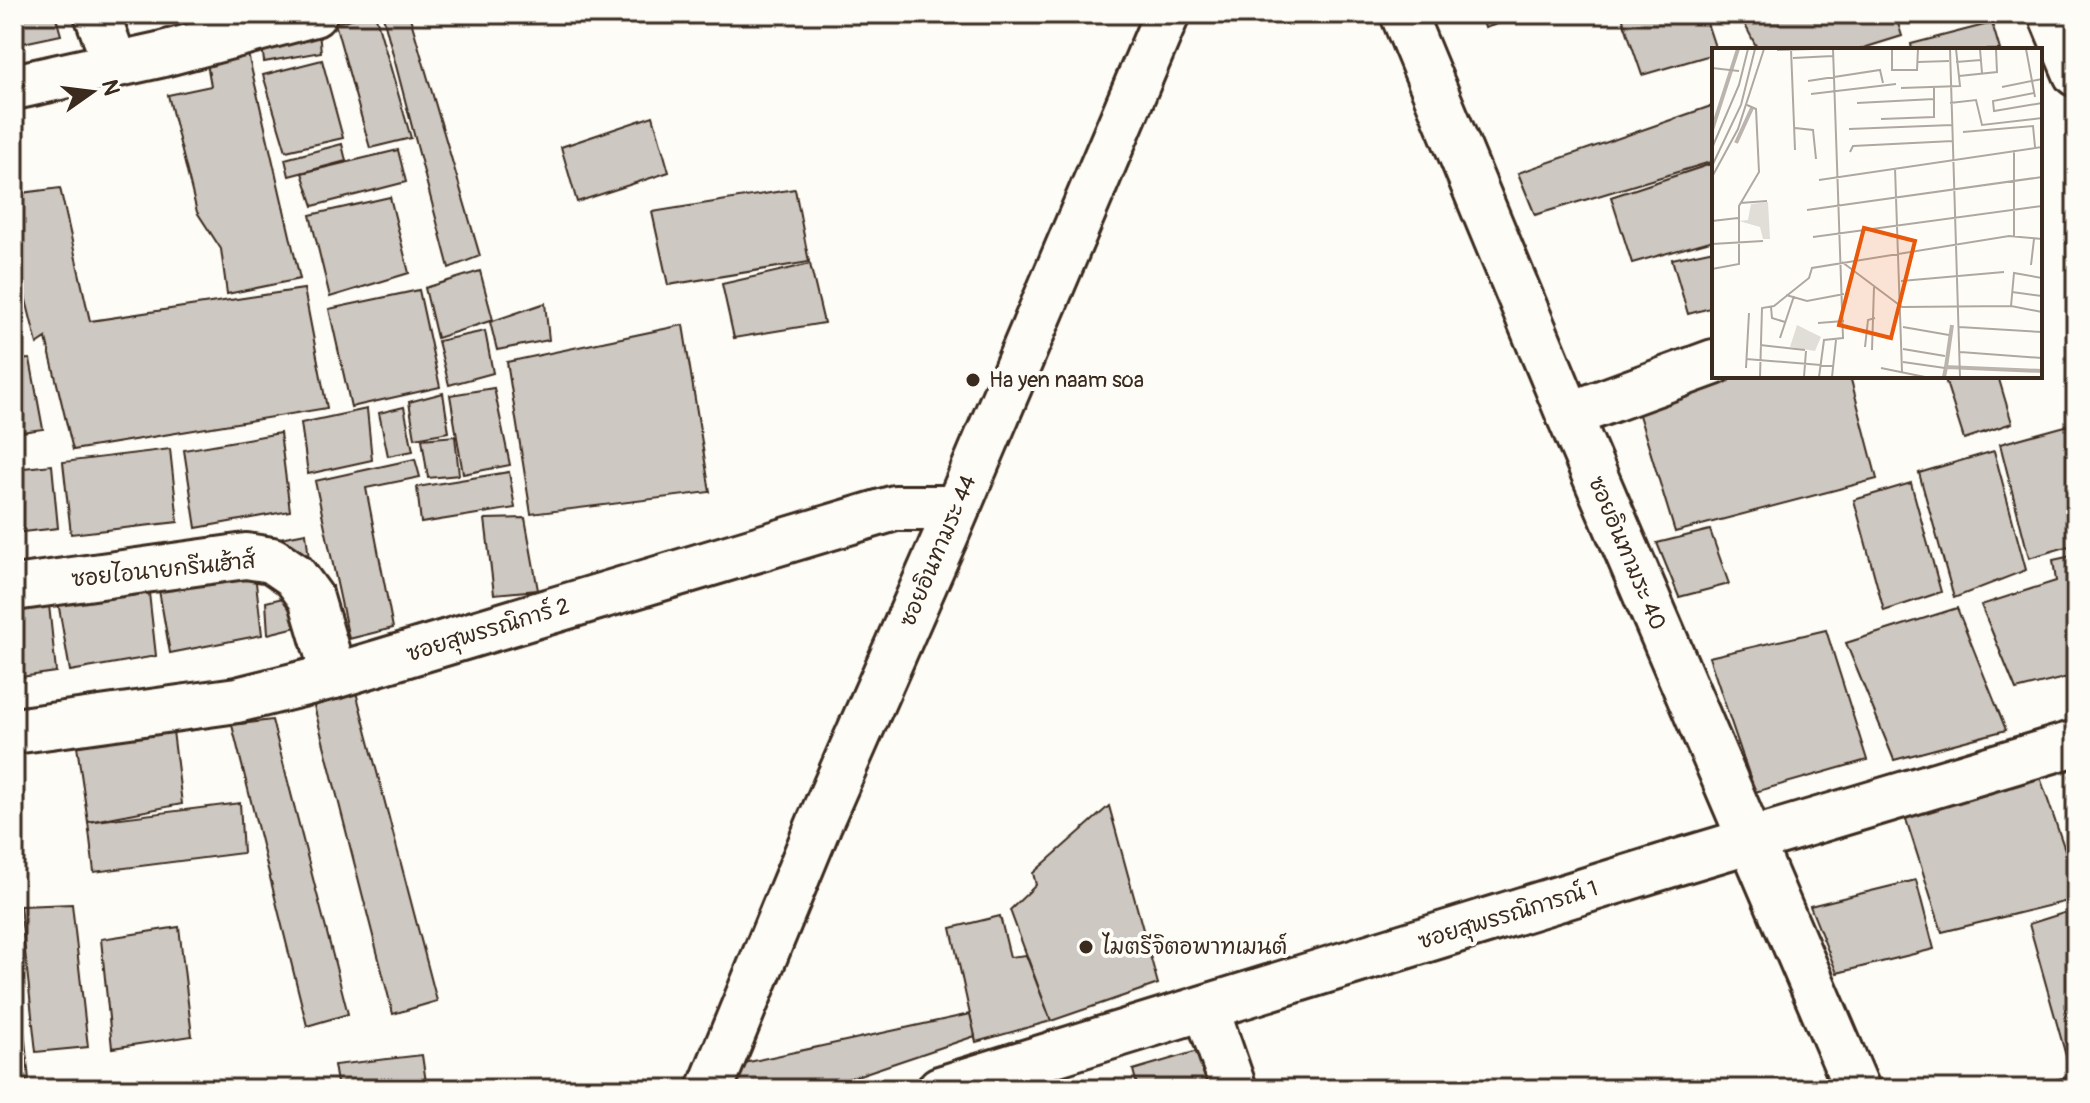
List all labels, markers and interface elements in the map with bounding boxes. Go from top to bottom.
inset map [1712,48,2042,378]
north arrow [52,52,132,132]
text: N [95,77,126,98]
place label: Ha yen naam soa [989,366,1144,394]
marker: Ha yen naam soa [964,371,982,389]
street label: ซอยอินทามระ 44 [893,471,983,631]
street label: ซอยอินทามระ 40 [1582,472,1672,634]
street label: ซอยไอนายกรีนเฮ้าส์ [70,545,257,594]
street label: ซอยสุพรรณิการ์ 2 [403,591,573,670]
street label: ซอยสุพรรณิการณ์ 1 [1415,873,1602,958]
place label: ไมตรีจิตอพาทเมนต์ [1101,932,1287,961]
marker: ไมตรีจิตอพาทเมนต์ [1077,938,1095,956]

